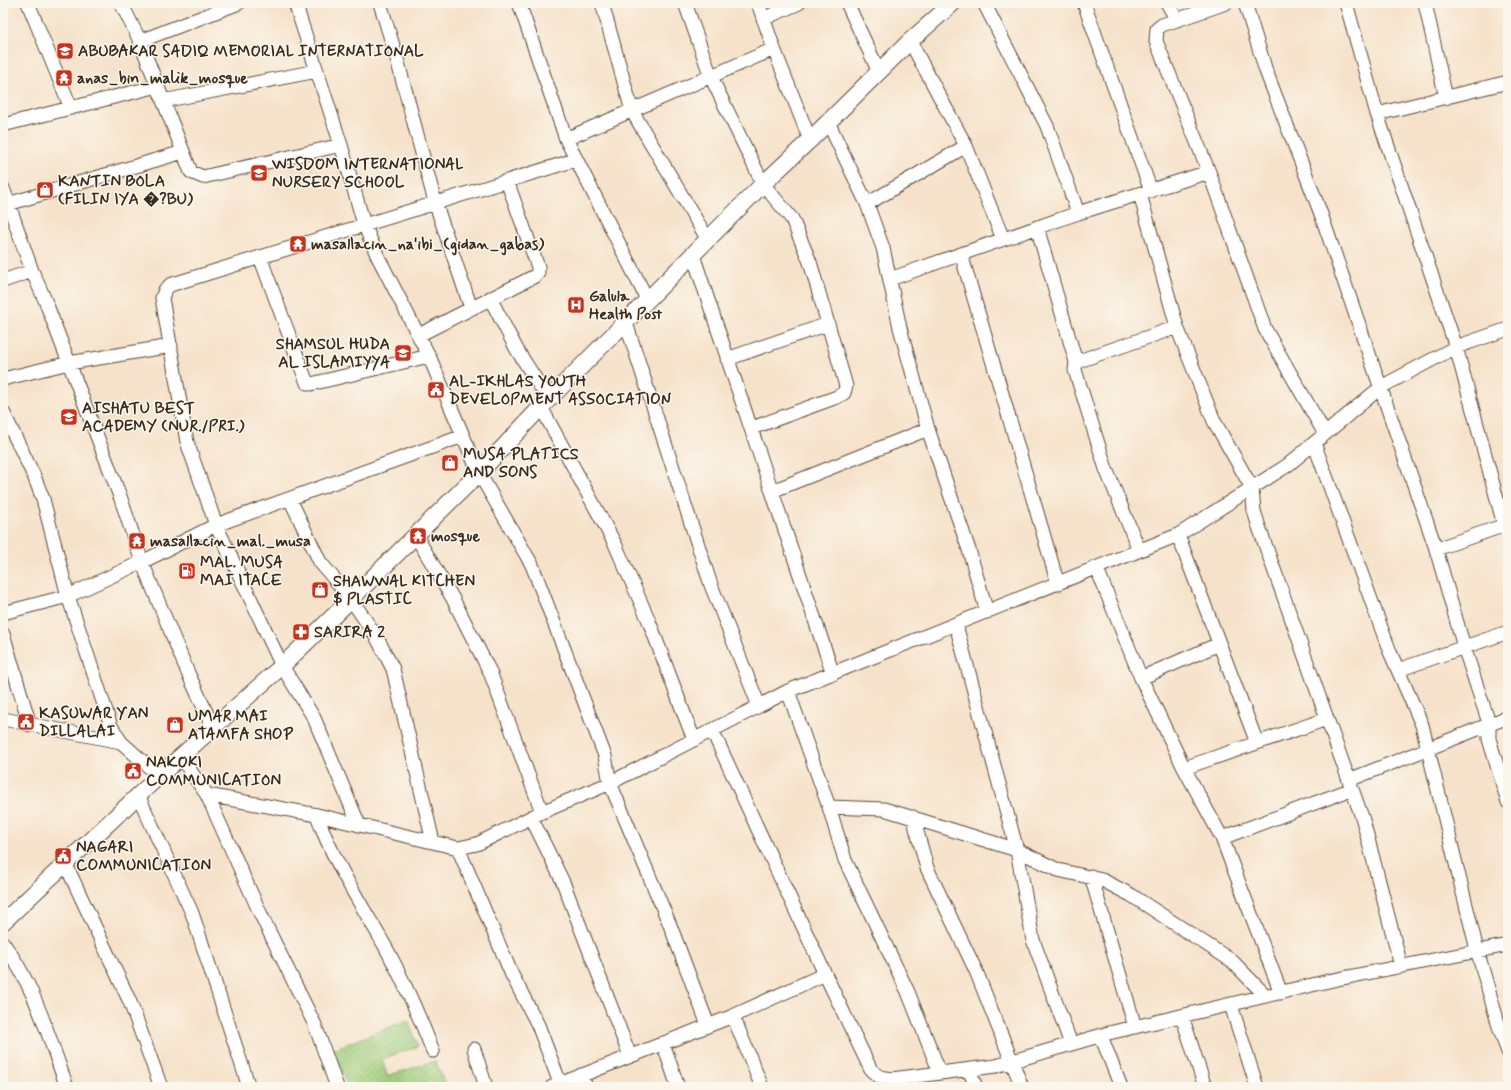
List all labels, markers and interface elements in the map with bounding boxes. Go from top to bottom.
school or university icon: ABUBAKAR SADIQ MEMORIAL INTERNATIONAL [55,41,75,61]
place label: ABUBAKAR SADIQ MEMORIAL INTERNATIONAL [78,41,424,62]
temple icon: anas_bin_malik_mosque [54,68,74,88]
place label: anas_bin_malik_mosque [77,68,248,89]
place label: WISDOM INTERNATIONAL NURSERY SCHOOL [271,154,463,193]
school or university icon: WISDOM INTERNATIONAL NURSERY SCHOOL [249,163,269,183]
place label: KANTIN BOLA (FILIN IYA �?BU) [58,171,193,210]
shop icon: KANTIN BOLA (FILIN IYA �?BU) [35,180,55,200]
temple icon: masallacin_na'ibi_(gidan_gabas) [288,234,308,254]
place label: masallacin_na'ibi_(gidan_gabas) [311,234,544,256]
place label: Galula Health Post [589,286,663,325]
hospital icon: Galula Health Post [566,295,586,315]
place label: SHAMSUL HUDA AL ISLAMIYYA [276,334,390,373]
school or university icon: SHAMSUL HUDA AL ISLAMIYYA [393,343,413,363]
place label: AL-IKHLAS YOUTH DEVELOPMENT ASSOCIATION [449,371,672,410]
public building icon: AL-IKHLAS YOUTH DEVELOPMENT ASSOCIATION [426,380,446,400]
place label: AISHATU BEST ACADEMY (NUR./PRI.) [82,398,245,437]
school or university icon: AISHATU BEST ACADEMY (NUR./PRI.) [59,407,79,427]
place label: MUSA PLATICS AND SONS [463,444,579,483]
shop icon: MUSA PLATICS AND SONS [440,453,460,473]
temple icon: mosque [408,526,428,546]
place label: mosque [431,526,480,547]
temple icon: masallacin_mal._musa [127,531,147,551]
place label: masallacin_mal._musa [150,531,311,552]
place label: MAL. MUSA MAI ITACE [200,552,283,591]
fuel station icon: MAL. MUSA MAI ITACE [177,561,197,581]
place label: SHAWWAL KITCHEN $ PLASTIC [333,571,475,610]
shop icon: SHAWWAL KITCHEN $ PLASTIC [310,580,330,600]
pharmacy icon: SARIRA 2 [291,622,311,642]
place label: SARIRA 2 [314,622,385,643]
place label: KASUWAR ƳAN DILLALAI [39,703,149,742]
place label: UMAR MAI ATAMFA SHOP [188,706,294,745]
public building icon: KASUWAR ƳAN DILLALAI [16,712,36,732]
shop icon: UMAR MAI ATAMFA SHOP [165,715,185,735]
place label: NAKOKI COMMUNICATION [146,752,281,791]
public building icon: NAKOKI COMMUNICATION [123,761,143,781]
place label: NAGARI COMMUNICATION [76,837,211,876]
public building icon: NAGARI COMMUNICATION [53,846,73,866]

